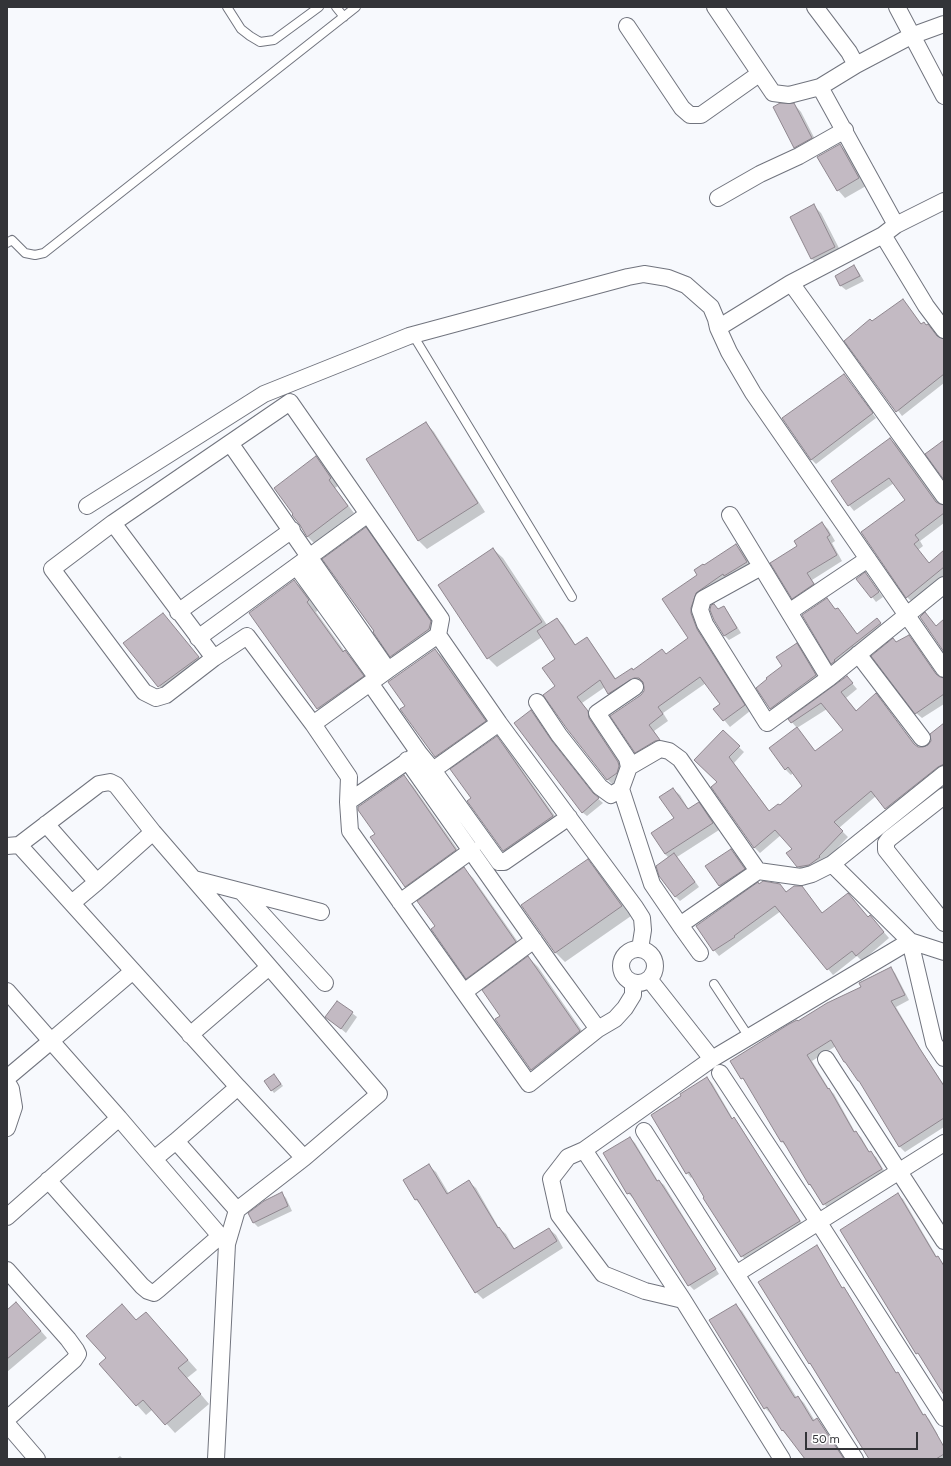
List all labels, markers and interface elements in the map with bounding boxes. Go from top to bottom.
scale bar [807,1424,920,1450]
text: 50 m [812,1432,840,1446]

